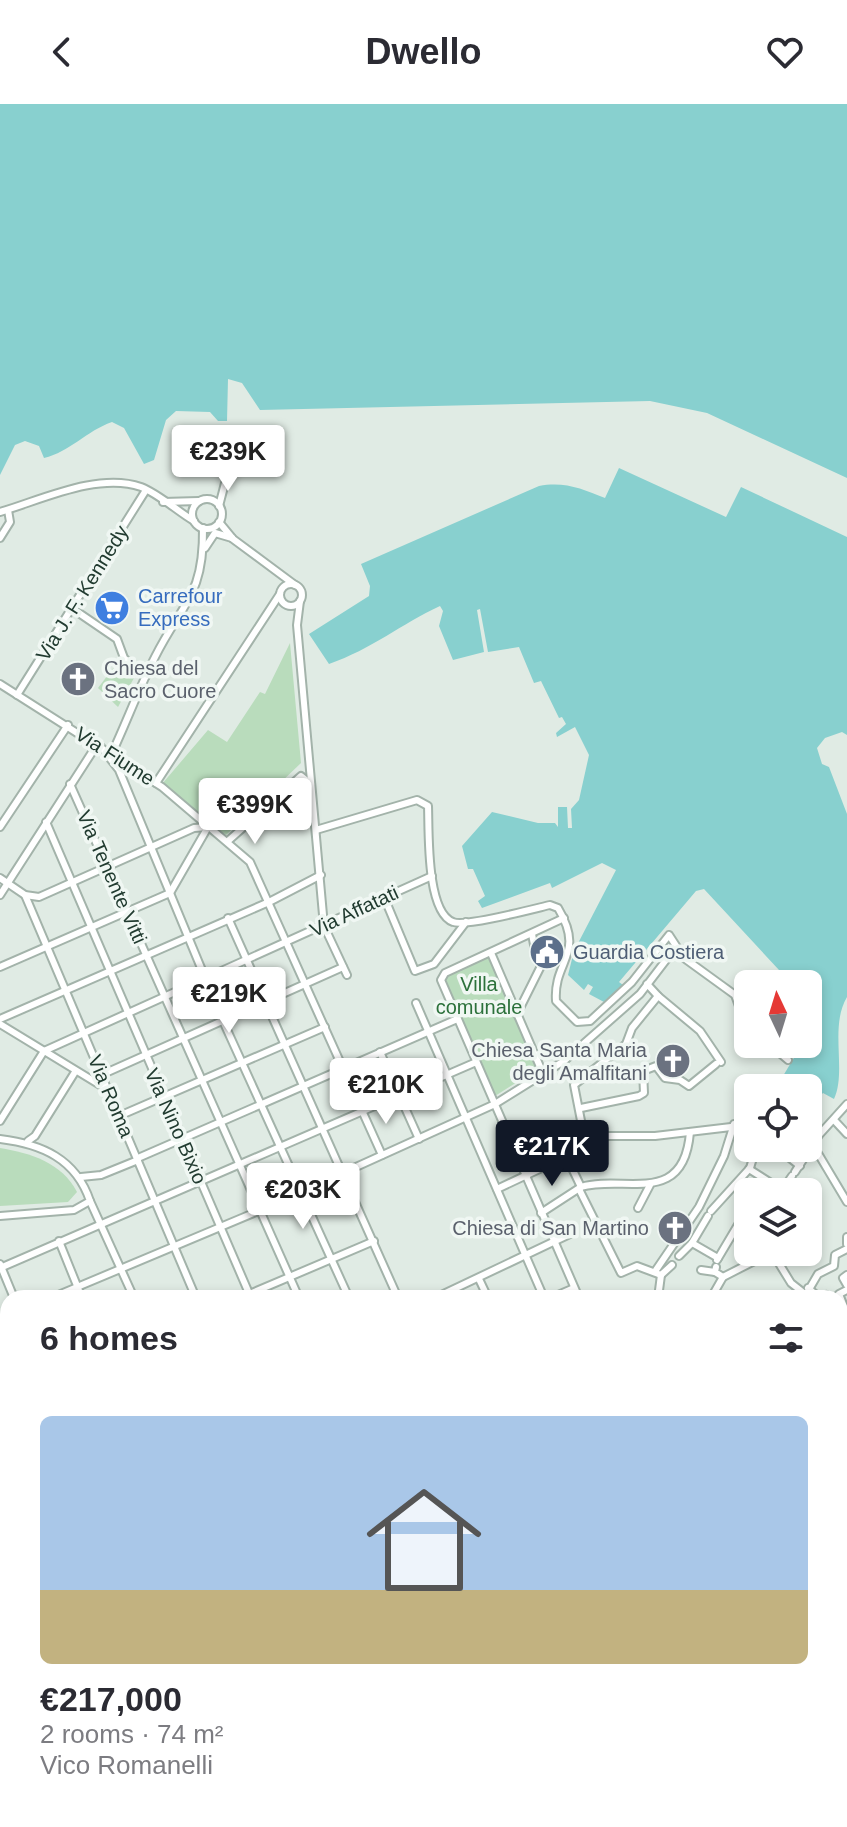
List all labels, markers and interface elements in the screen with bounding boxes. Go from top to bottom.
icon: back [40,30,84,74]
icon: heart [763,30,807,74]
text: Dwello [365,31,482,72]
pin: €239K [172,425,284,493]
text: €239K [190,436,266,466]
street label: Via J. F. Kennedy [32,521,132,665]
place label: Carrefour Express [138,585,223,630]
supermarket icon: Carrefour Express [93,589,131,627]
place label: Chiesa del Sacro Cuore [104,657,216,702]
church icon: Chiesa del Sacro Cuore [59,660,97,698]
street label: Via Fiume [71,722,159,790]
pin: €399K [199,778,311,846]
text: €399K [217,789,293,819]
street label: Via Tenente Vitti [73,807,151,947]
street label: Via Affatati [306,881,402,941]
public building icon: Guardia Costiera [528,933,566,971]
place label: Guardia Costiera [573,941,725,963]
pin: €219K [173,967,285,1035]
north arrow [734,970,822,1058]
map controls [734,970,822,1266]
park label: Villa comunale [436,973,522,1018]
text: €219K [191,978,267,1008]
place label: Chiesa Santa Maria degli Amalfitani [471,1039,648,1084]
church icon: Chiesa Santa Maria degli Amalfitani [654,1042,692,1080]
street label: Via Roma [84,1051,139,1141]
pin: €210K [330,1058,442,1126]
street label: Via Nino Bixio [141,1065,211,1187]
text: €210K [348,1069,424,1099]
button: locate [734,1074,822,1162]
pin: €217K [496,1120,608,1188]
text: €217K [514,1131,590,1161]
pin: €203K [247,1163,359,1231]
text: €203K [265,1174,341,1204]
button: layers [734,1178,822,1266]
church icon: Chiesa di San Martino [656,1209,694,1247]
place label: Chiesa di San Martino [452,1217,649,1239]
icon: filters [764,1316,808,1360]
text: 6 homes [40,1319,178,1357]
icon: home [352,1468,496,1612]
text: €217,000 [40,1680,182,1718]
text: 2 rooms · 74 m² [40,1719,224,1749]
text: Vico Romanelli [40,1750,213,1780]

